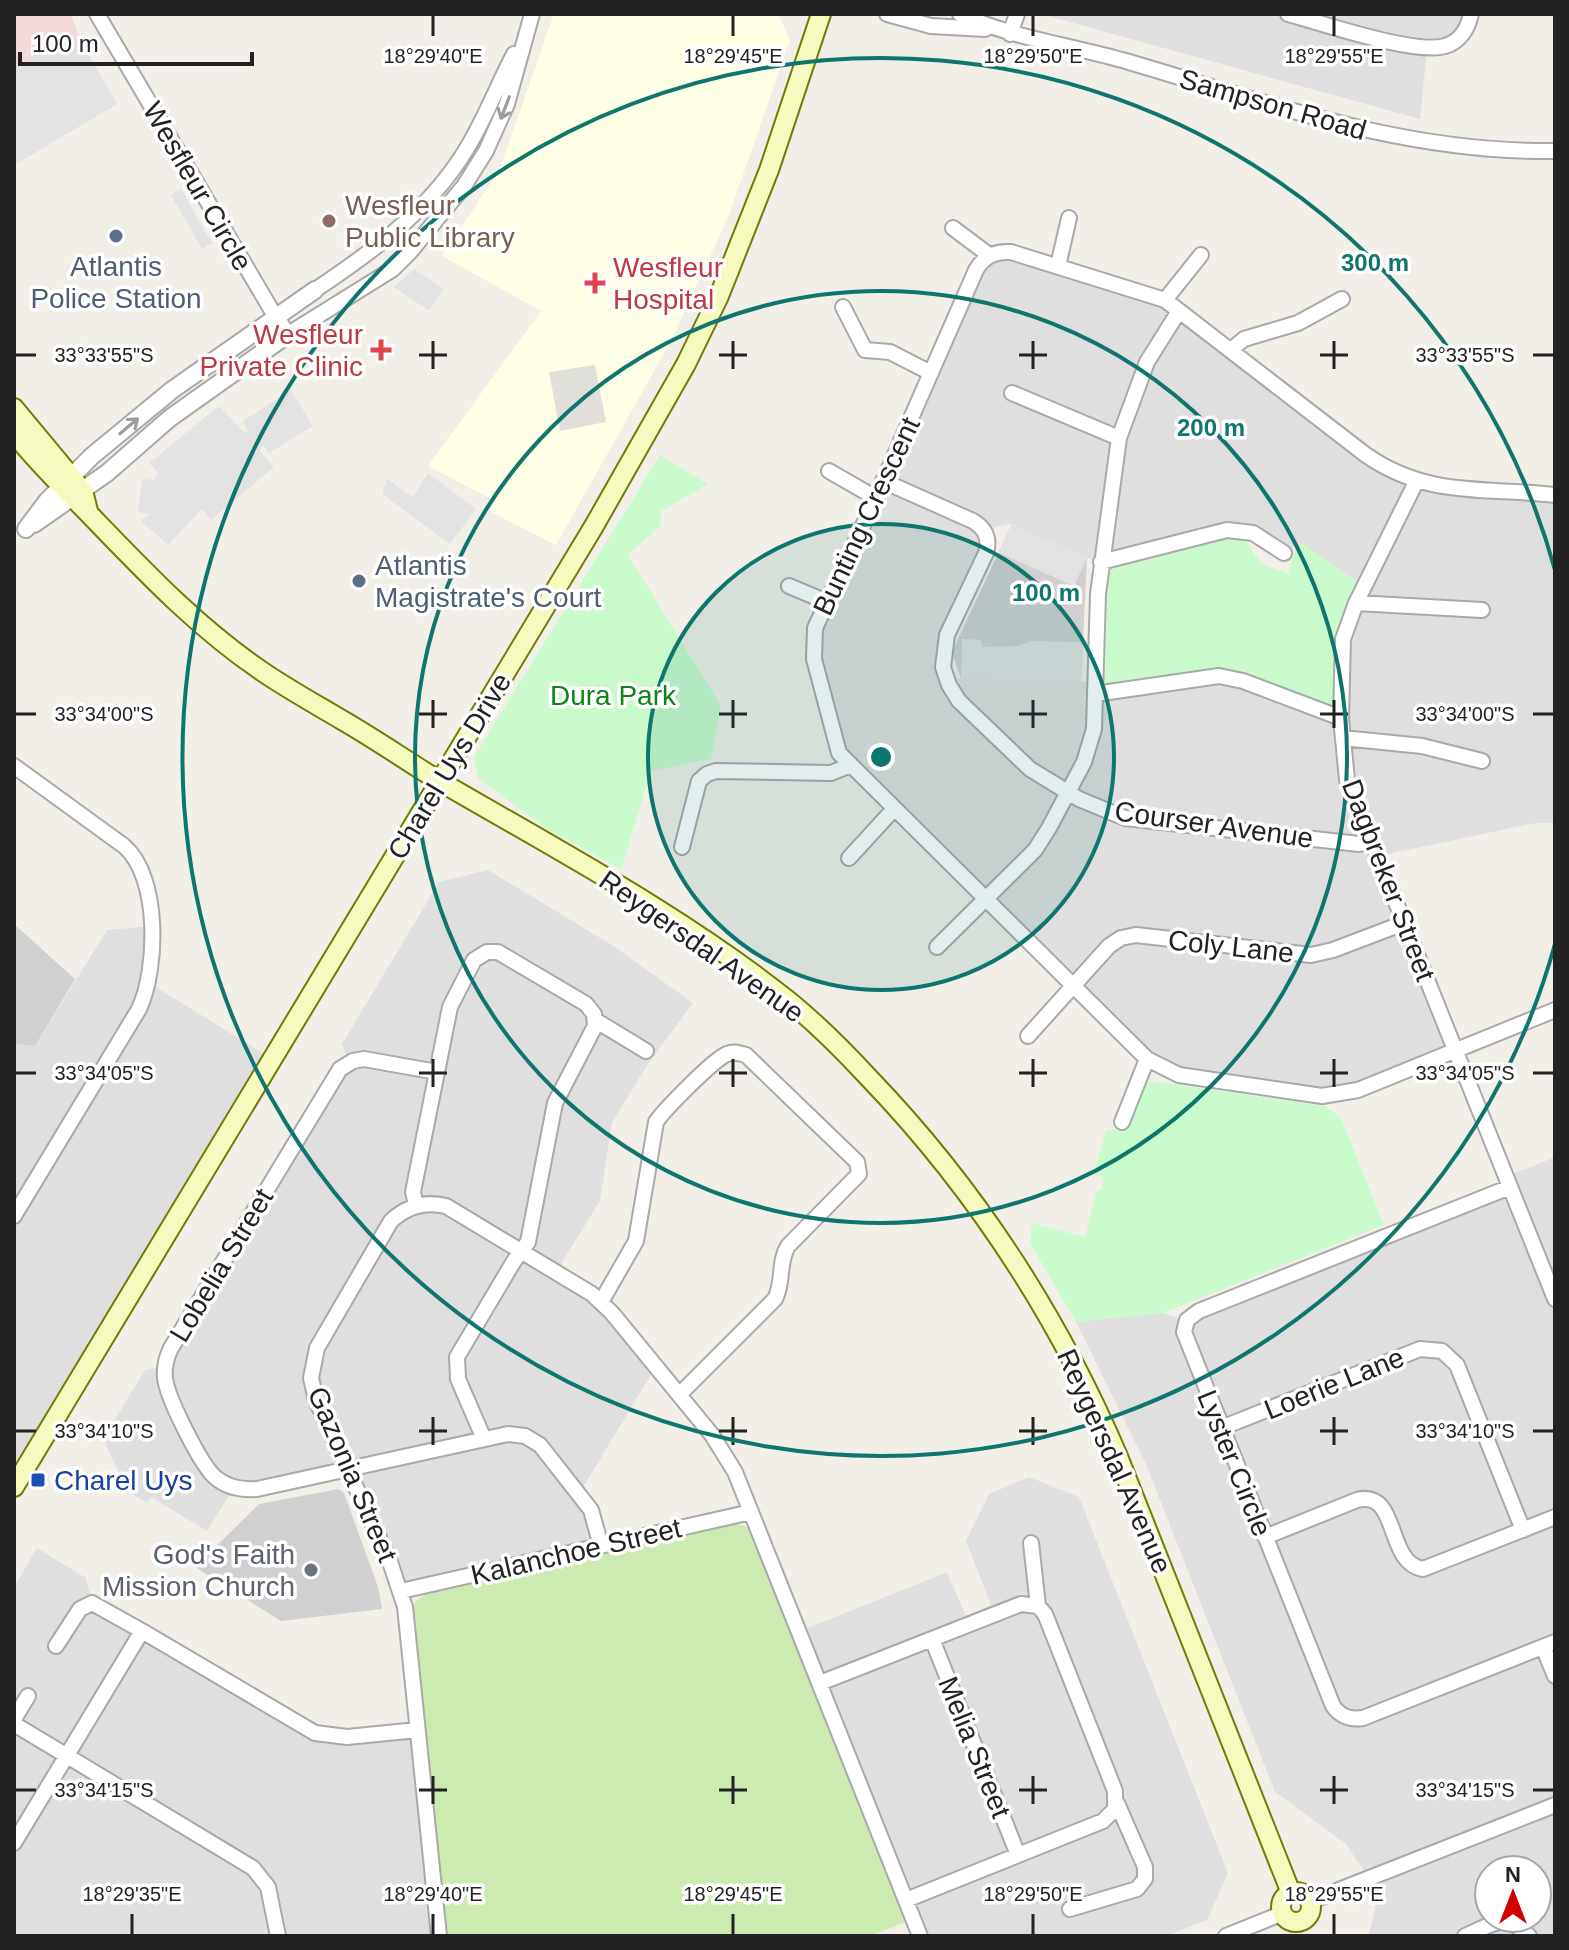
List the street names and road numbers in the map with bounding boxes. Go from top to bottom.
street label: Sampson Road [1176,63,1370,146]
street label: Wesfleur Circle [137,97,258,276]
street label: Bunting Crescent [807,412,926,620]
street label: Charel Uys Drive [382,668,517,865]
street label: Dagbreker Street [1336,775,1441,985]
street label: Courser Avenue [1113,795,1315,854]
street label: Reygersdal Avenue [594,864,810,1029]
street label: Coly Lane [1167,924,1295,969]
street label: Lobelia Street [164,1183,279,1347]
street label: Loerie Lane [1260,1341,1409,1426]
street label: Reygersdal Avenue [1051,1344,1178,1578]
street label: Gazonia Street [302,1382,403,1566]
street label: Lyster Circle [1191,1386,1278,1541]
street label: Kalanchoe Street [468,1512,684,1591]
street label: Melia Street [932,1672,1017,1822]

